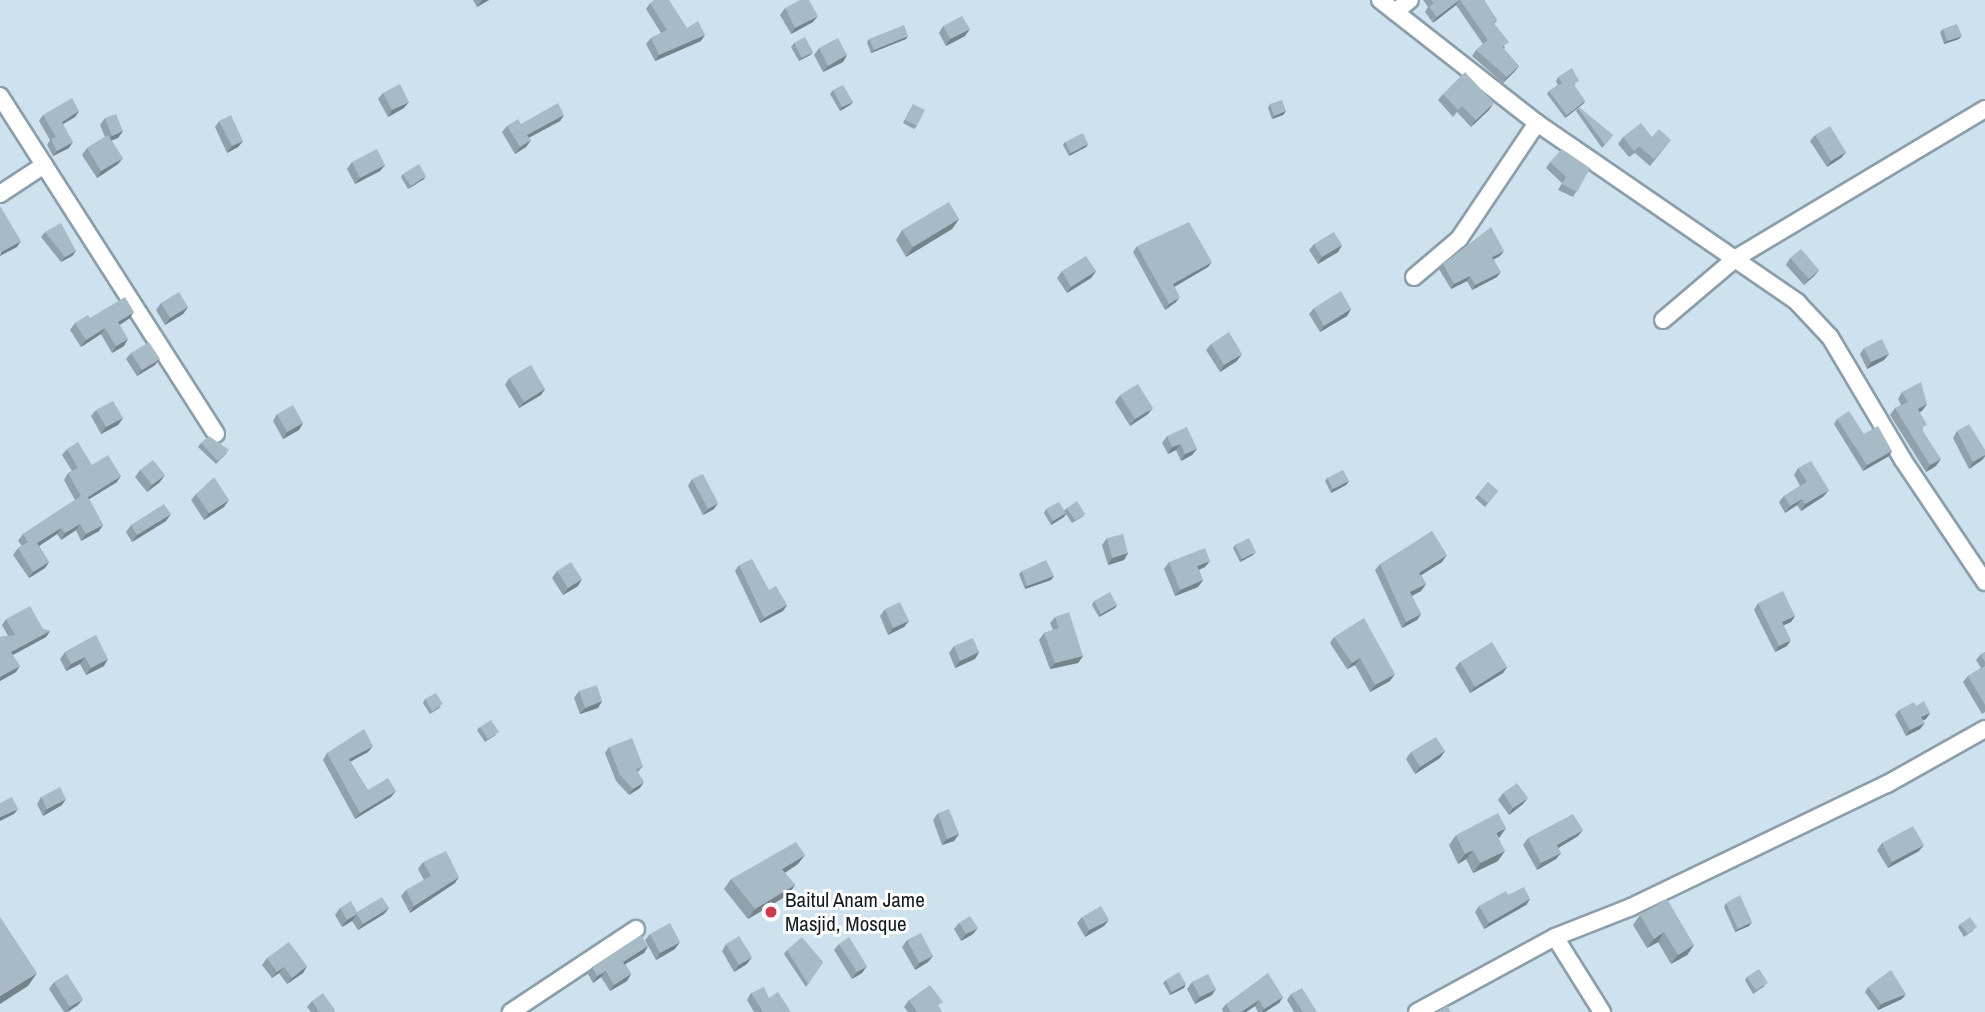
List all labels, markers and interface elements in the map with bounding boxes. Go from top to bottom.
place label: Baitul Anam Jame Masjid, Mosque [785,887,926,937]
marker: Baitul Anam Jame Masjid, Mosque [763,904,779,920]

